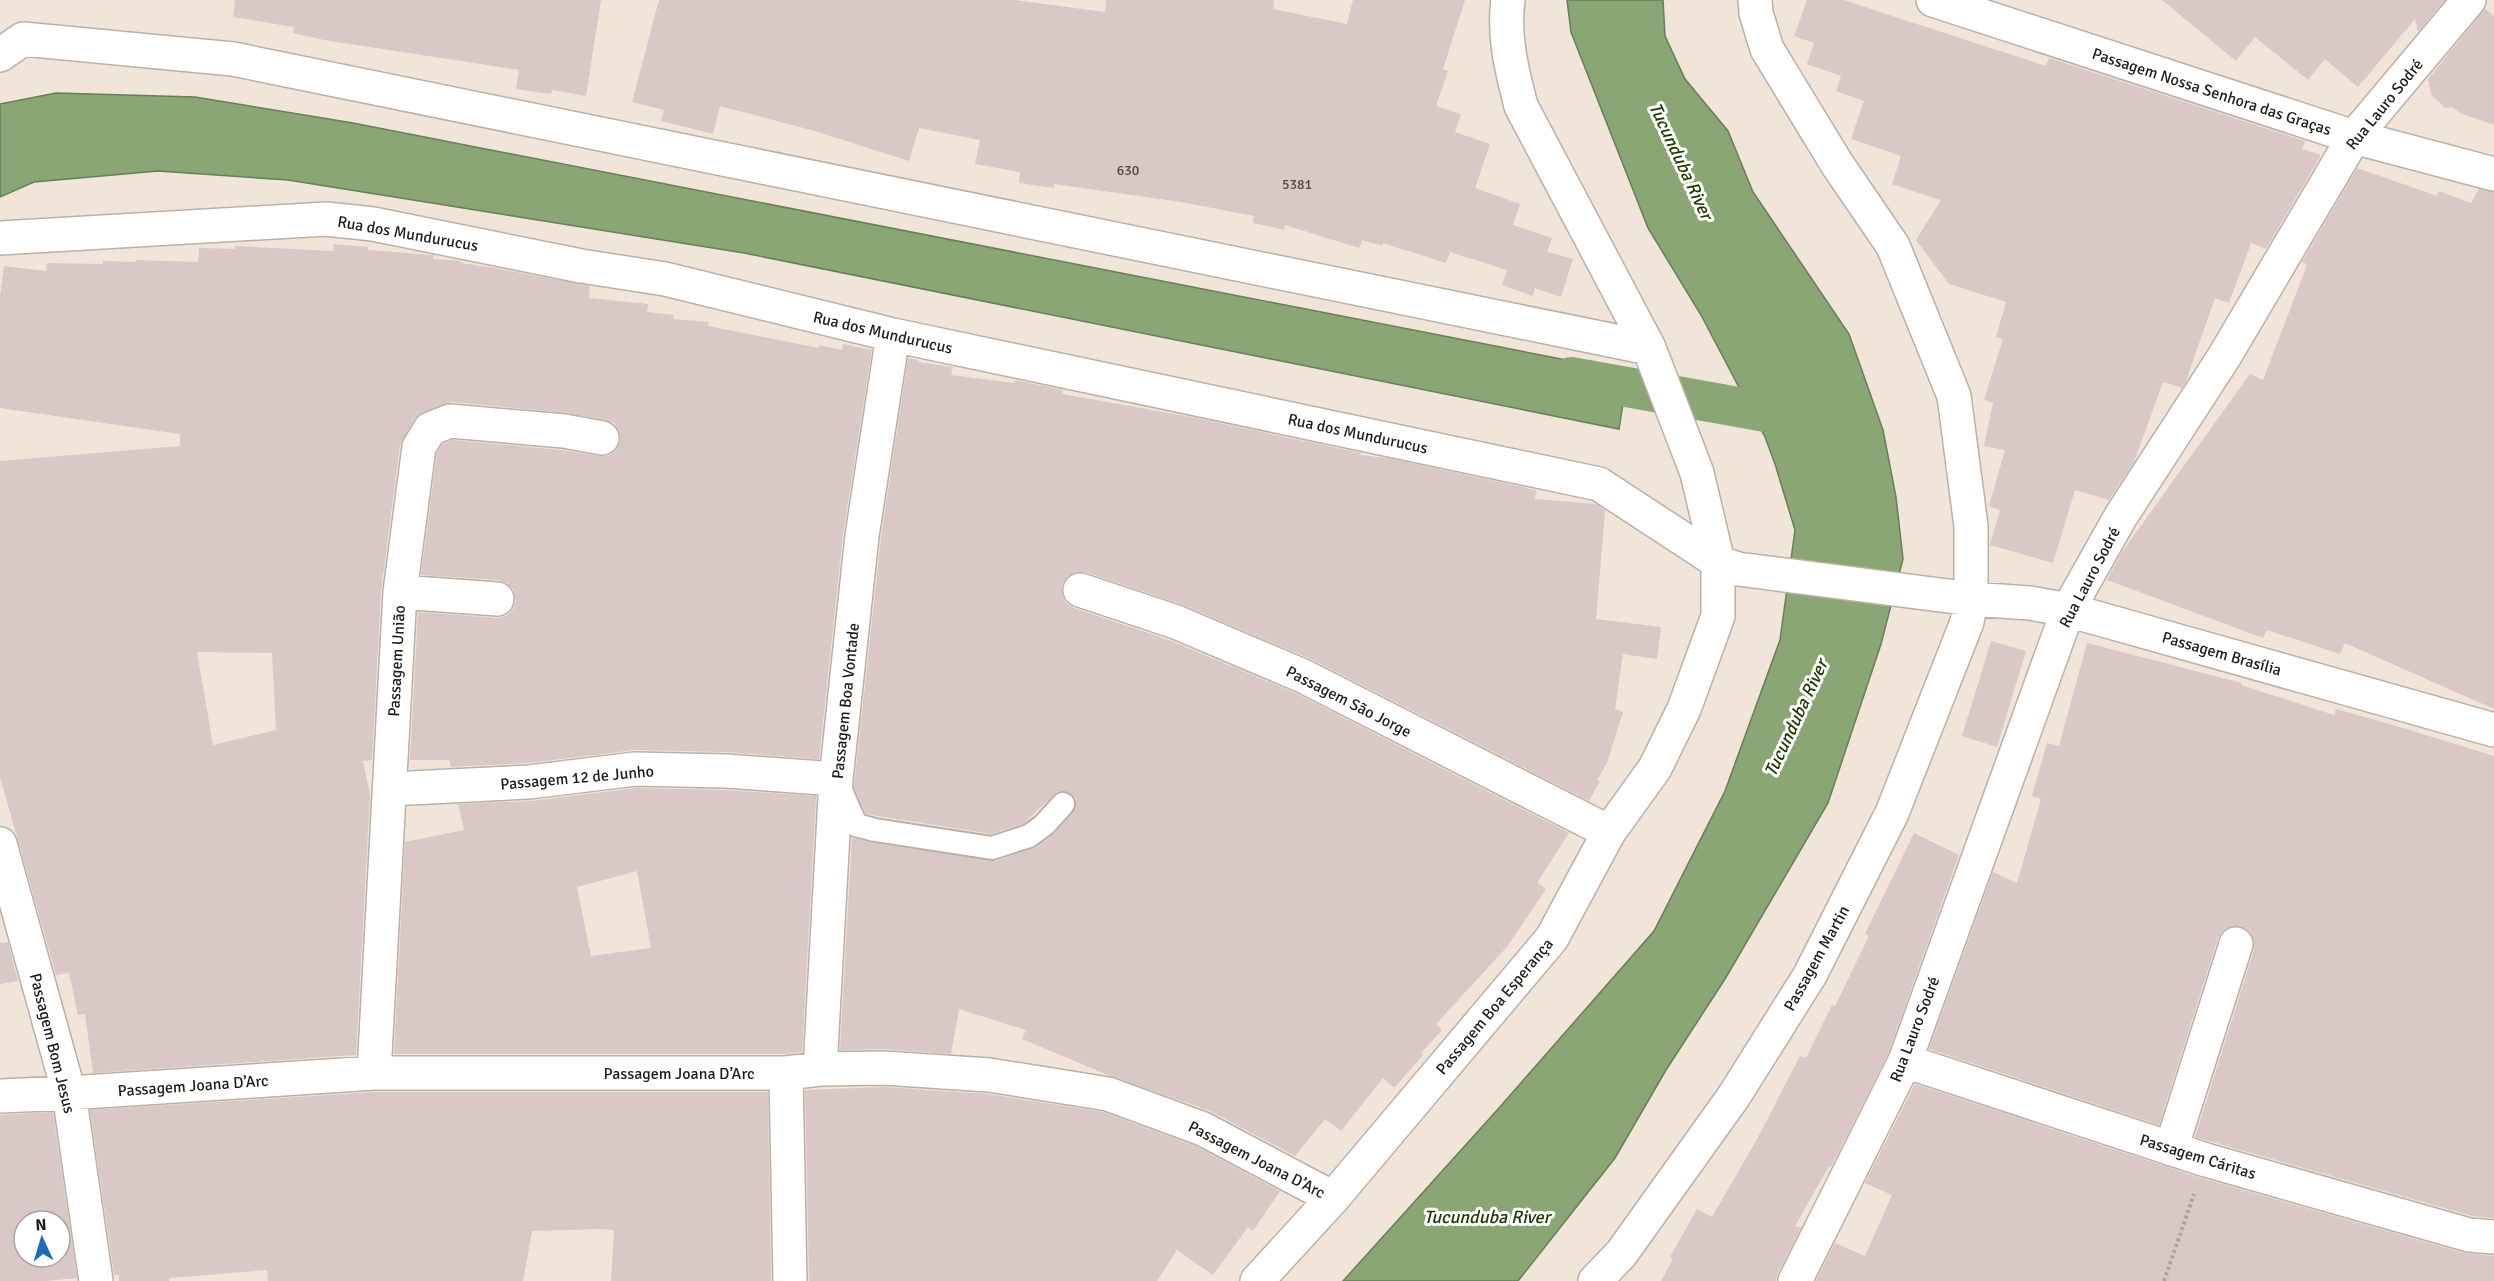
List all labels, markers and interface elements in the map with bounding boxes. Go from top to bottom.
street label: Passagem Nossa Senhora das Graças [2090,44,2334,140]
street label: Rua Lauro Sodré [2342,55,2428,154]
water label: Tucunduba River [1644,99,1719,225]
house number: 630 [1117,162,1139,179]
house number: 5381 [1282,176,1312,193]
street label: Rua dos Mundurucus [336,212,480,256]
street label: Rua dos Mundurucus [811,307,954,359]
street label: Rua dos Mundurucus [1286,409,1430,459]
street label: Rua Lauro Sodré [2055,524,2125,631]
street label: Passagem União [384,605,410,717]
street label: Passagem Boa Vontade [828,622,864,780]
street label: Passagem Brasília [2160,627,2284,681]
water label: Tucunduba River [1759,654,1834,780]
street label: Passagem São Jorge [1282,662,1415,742]
street label: Passagem 12 de Junho [499,761,655,795]
street label: Passagem Martin [1780,902,1854,1015]
street label: Passagem Boa Esperança [1432,934,1558,1079]
street label: Passagem Bom Jesus [25,971,79,1115]
street label: Rua Lauro Sodré [1886,974,1944,1085]
street label: Passagem Joana D’Arc [603,1064,755,1084]
street label: Passagem Joana D’Arc [117,1071,269,1101]
street label: Passagem Joana D’Arc [1185,1117,1328,1203]
street label: Passagem Cáritas [2137,1130,2258,1184]
water label: Tucunduba River [1424,1206,1553,1228]
north arrow [12,1209,72,1269]
text: N [35,1215,47,1235]

